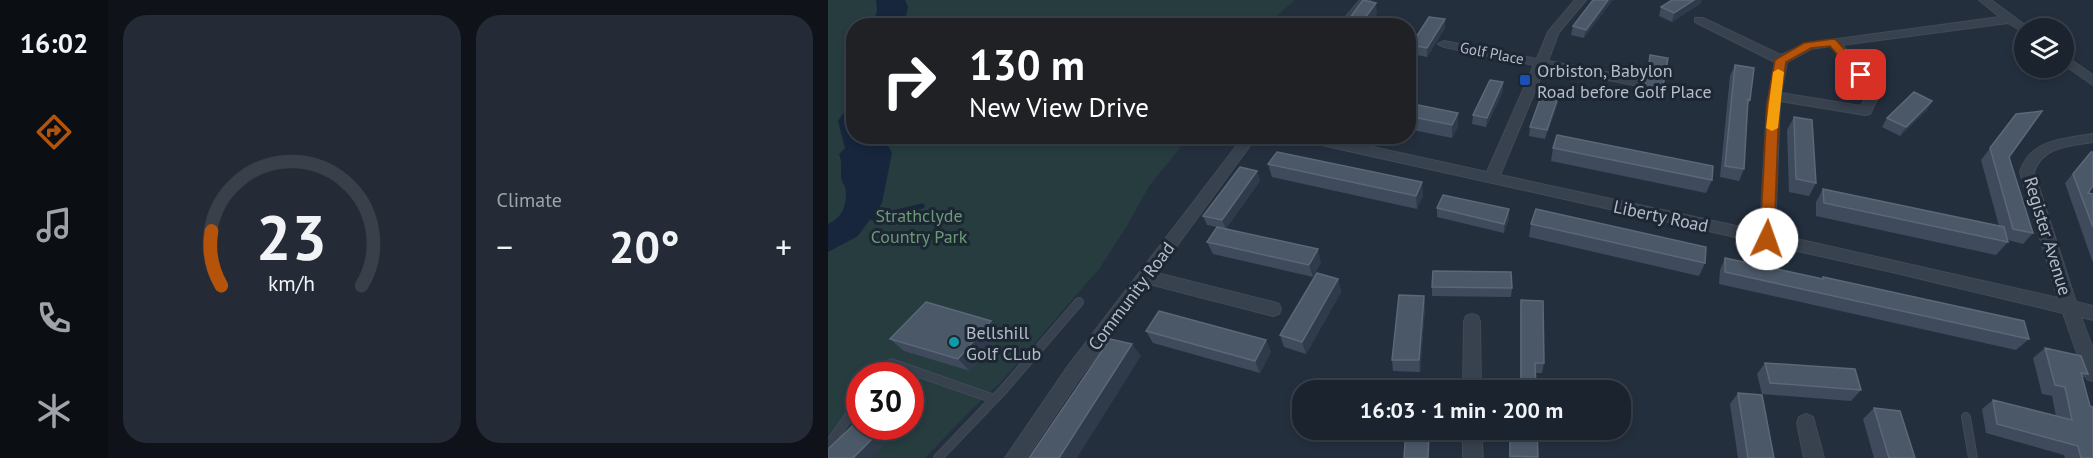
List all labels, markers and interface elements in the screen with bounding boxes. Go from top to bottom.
map controls [2014,18,2074,78]
button: layers [2014,18,2074,78]
text: 16:02 [20,26,88,60]
text: 130 m [969,37,1085,92]
street label: Golf Place [1458,38,1526,68]
icon: right [870,42,948,120]
pin [1835,49,1886,100]
icon: arrive [1844,58,1877,91]
place label: Orbiston, Babylon Road before Golf Place [1537,59,1712,103]
marker: Orbiston, Babylon Road before Golf Place [1518,73,1532,87]
text: New View Drive [969,90,1149,124]
icon: directions [33,111,75,153]
street label: Register Avenue [2019,174,2077,298]
text: Climate [497,187,562,213]
street label: Liberty Road [1611,195,1711,237]
text: 23 [256,196,327,277]
icon: music [33,204,75,246]
park label: Strathclyde Country Park [871,204,968,248]
position arrow [1735,207,1799,271]
text: 20° [609,217,680,275]
text: − [497,225,513,268]
text: + [775,225,792,268]
street label: Community Road [1083,237,1179,355]
text: km/h [268,269,315,297]
icon: phone [33,297,75,339]
place label: Bellshill Golf CLub [966,321,1041,365]
marker: Bellshill Golf CLub [947,335,961,349]
speed limit sign: 30 [846,362,924,440]
icon: climate [33,390,75,432]
text: 16:03 · 1 min · 200 m [1360,396,1563,424]

